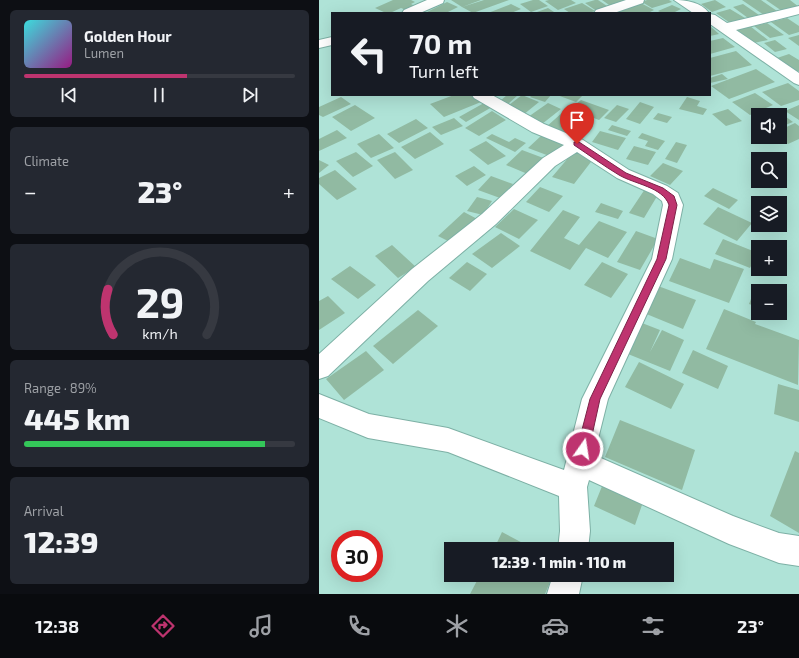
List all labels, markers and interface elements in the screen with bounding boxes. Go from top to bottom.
text: 70 m [409,26,472,60]
text: Golden Hour [84,27,172,45]
icon: left [343,28,395,80]
text: Lumen [84,45,124,61]
text: Turn left [409,60,479,82]
icon: previous [58,84,80,106]
icon: pause [148,84,170,106]
icon: next [239,84,261,106]
pin [560,103,594,144]
map controls [751,108,787,320]
button: sound [751,108,787,144]
icon: arrive [566,109,588,131]
button: search [751,152,787,188]
text: Climate [24,153,69,169]
text: 23° [137,173,182,209]
text: − [24,178,37,204]
text: + [283,178,295,204]
button: layers [751,196,787,232]
button: + [751,240,787,276]
text: 29 [135,276,184,326]
button: − [751,284,787,320]
text: km/h [142,325,177,342]
text: Range · 89% [24,380,97,396]
text: 445 km [24,400,130,436]
position arrow [562,428,604,470]
text: Arrival [24,503,64,519]
text: 12:39 [24,523,99,559]
speed limit sign: 30 [331,530,383,582]
text: 12:39 · 1 min · 110 m [492,553,626,571]
icon: directions [149,612,177,640]
icon: music [247,612,275,640]
icon: phone [345,612,373,640]
icon: climate [443,612,471,640]
icon: car [541,612,569,640]
icon: filters [639,612,667,640]
text: 12:38 [35,615,79,637]
text: 23° [737,615,764,637]

